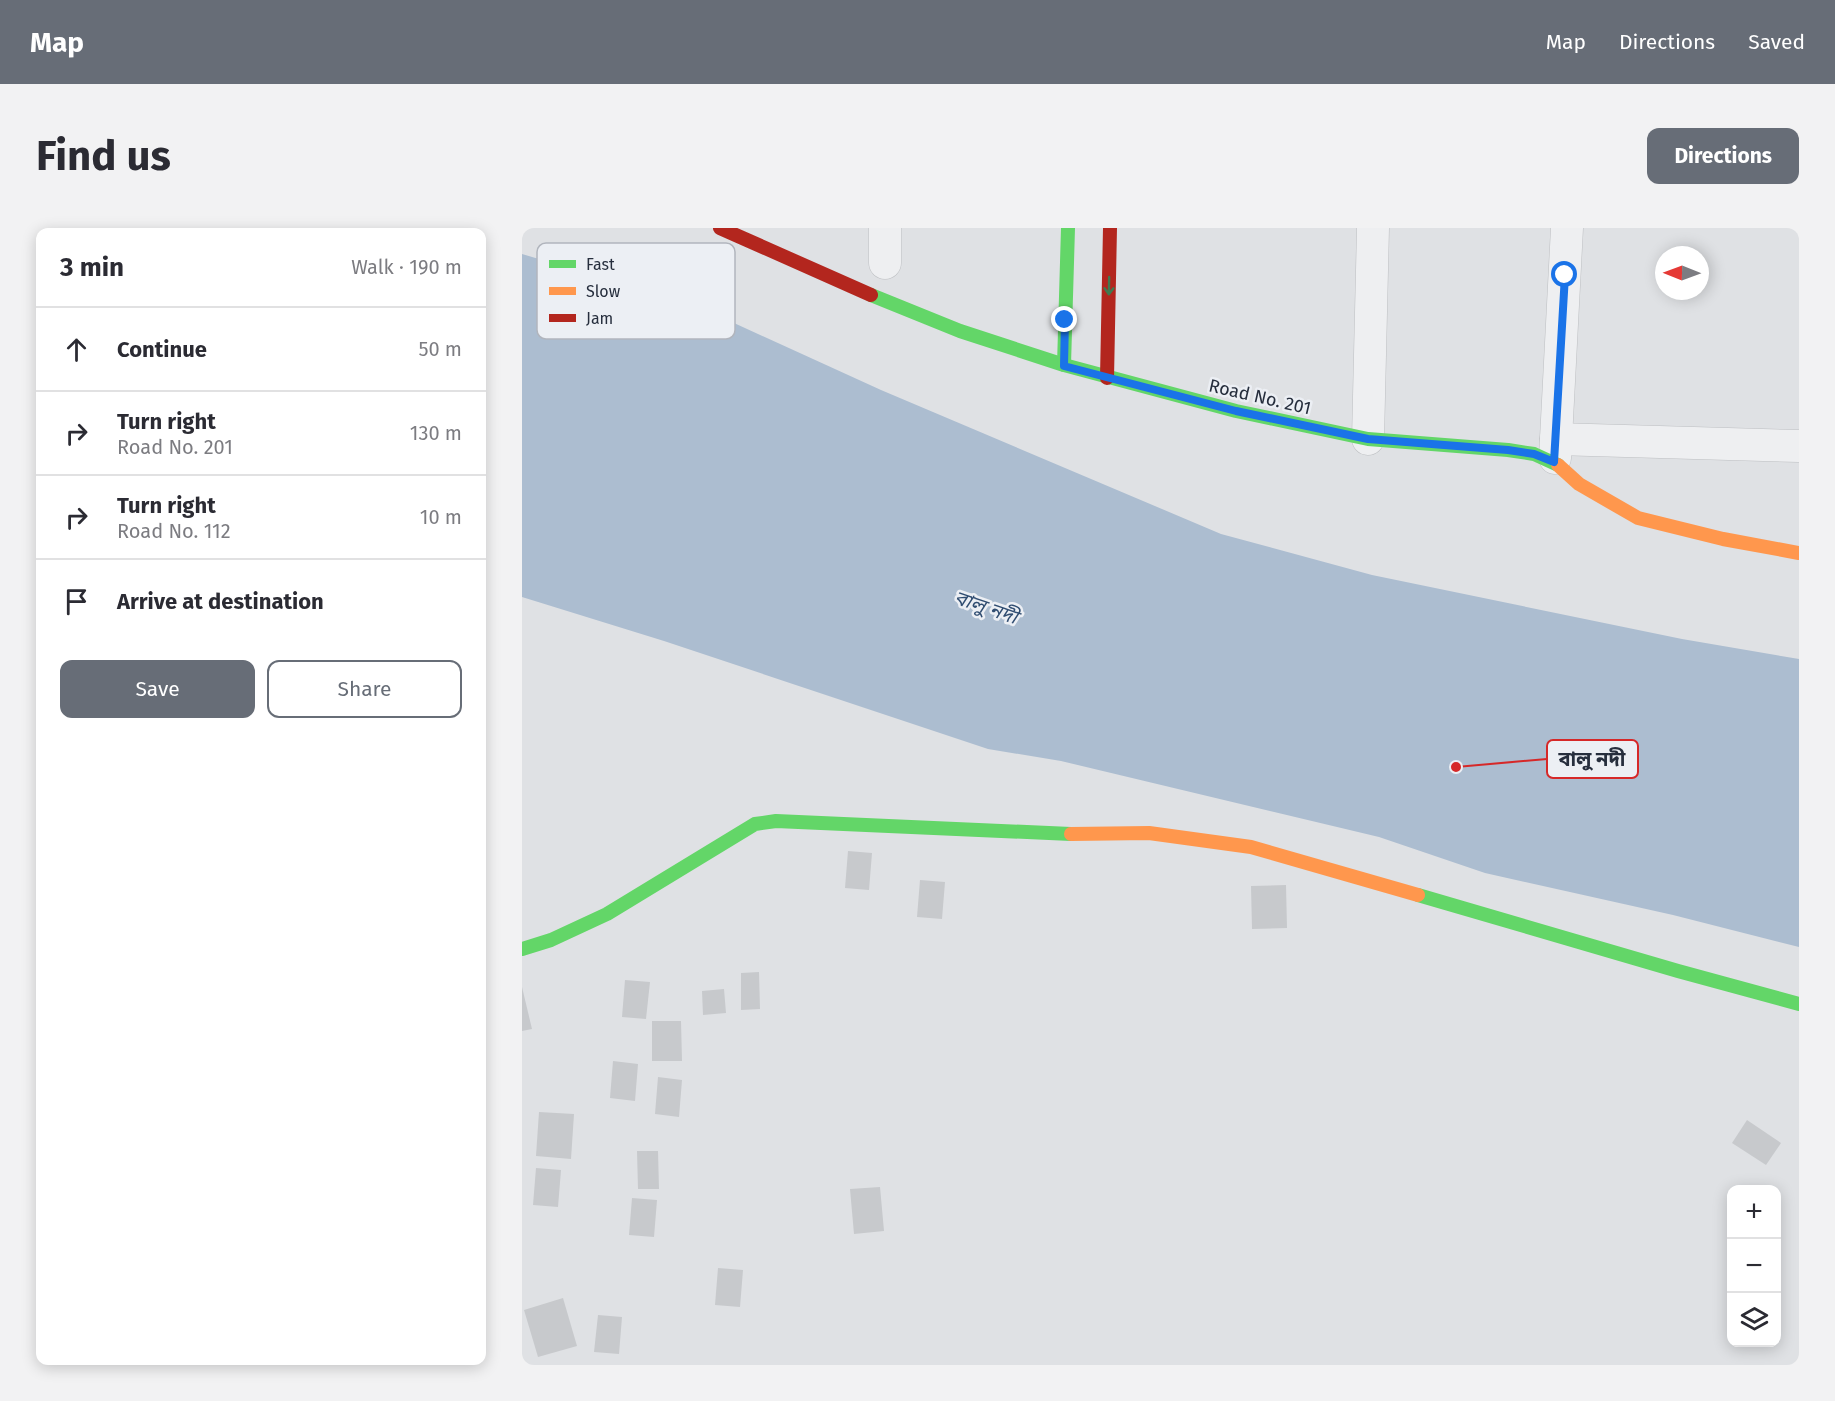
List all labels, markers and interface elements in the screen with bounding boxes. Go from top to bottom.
text: Map [30,26,84,59]
text: Map [1546,29,1586,55]
text: Directions [1619,29,1715,55]
text: Saved [1748,29,1805,55]
button: Directions [1647,128,1799,184]
text: Find us [36,131,171,181]
legend [537,243,735,339]
north arrow [1655,246,1709,300]
text: 3 min [60,252,124,283]
text: Walk · 190 m [351,255,462,279]
text: Fast [586,255,615,274]
route start [1551,261,1577,287]
one-way arrow [1103,276,1115,296]
text: Slow [586,282,621,301]
route end [1051,306,1077,332]
text: Jam [586,309,613,328]
icon: ahead [60,333,93,366]
text: Continue [117,336,207,363]
text: 50 m [418,337,462,361]
street label: Road No. 201 [1207,375,1313,419]
text: Turn right [117,408,216,435]
icon: right [60,417,93,450]
text: 130 m [410,421,462,445]
text: Road No. 201 [117,435,233,459]
text: Turn right [117,492,216,519]
icon: right [60,501,93,534]
text: 10 m [420,505,462,529]
text: Road No. 112 [117,519,231,543]
icon: arrive [60,585,93,618]
water label: বালু নদী [951,585,1024,630]
text: Arrive at destination [117,588,324,615]
button: Save [60,660,255,718]
button: Share [267,660,462,718]
callout: বালু নদী [1547,740,1638,778]
text: বালু নদী [1557,747,1626,771]
map controls [1727,1185,1781,1347]
button: + [1727,1185,1781,1239]
button: − [1727,1239,1781,1293]
button: layers [1727,1293,1781,1347]

